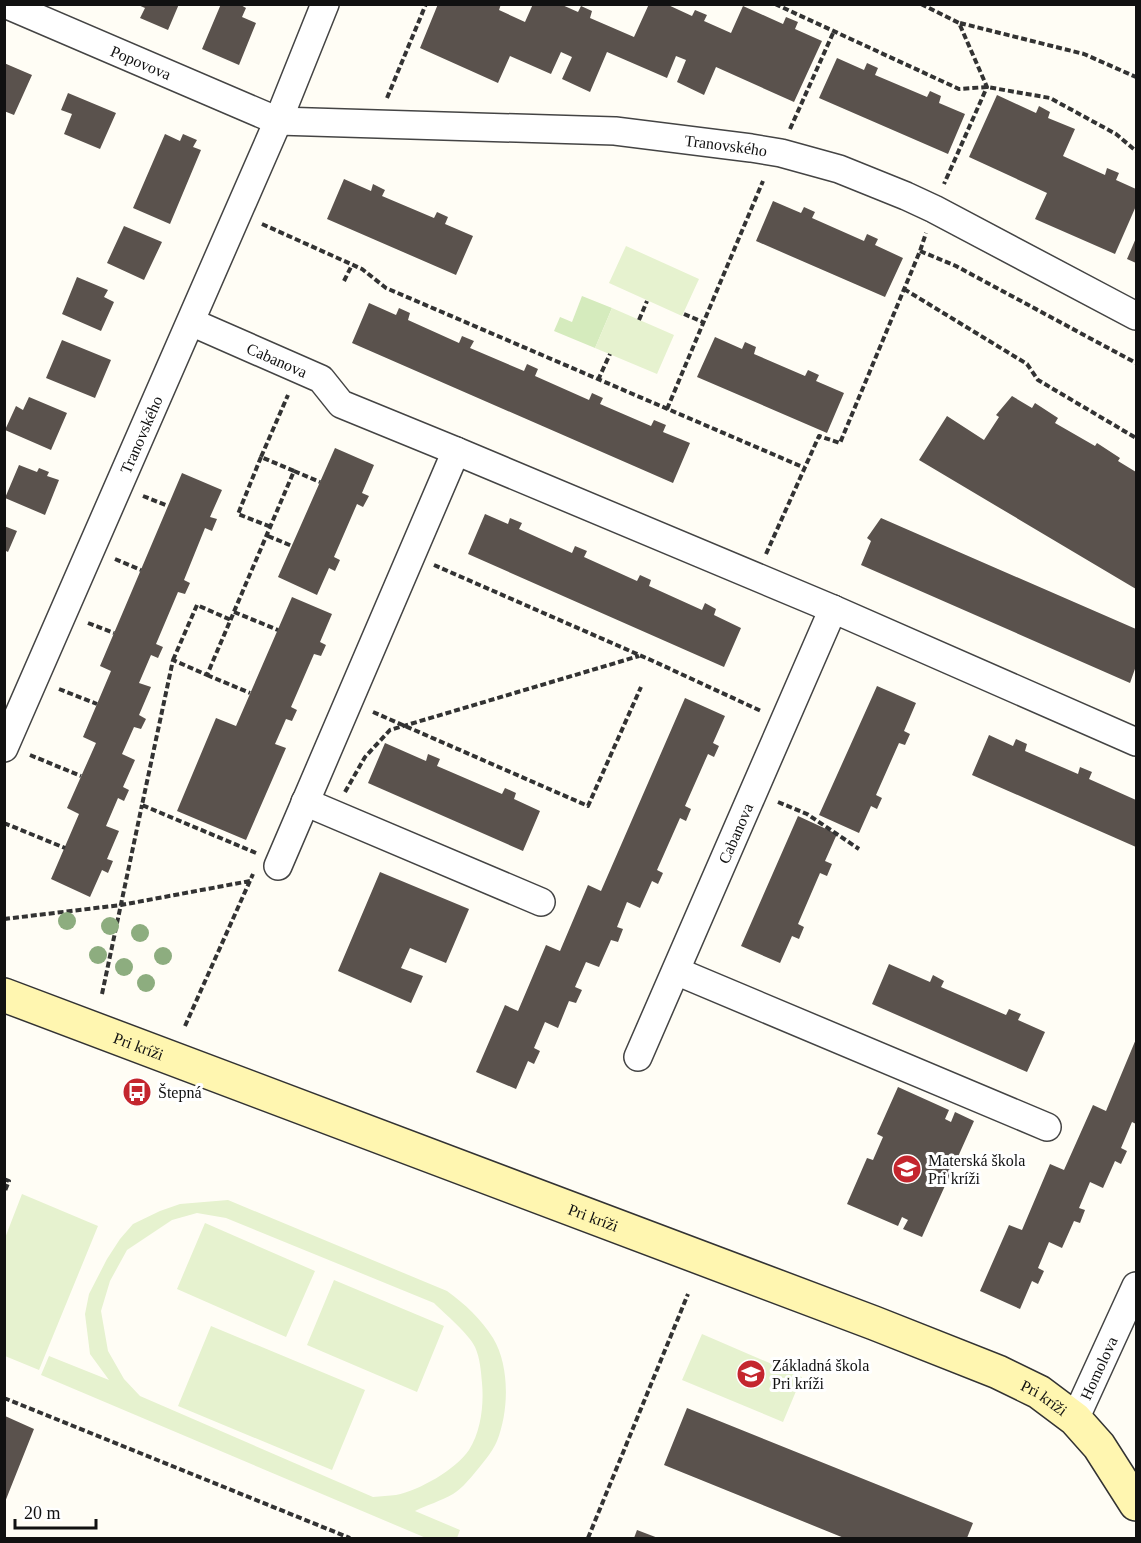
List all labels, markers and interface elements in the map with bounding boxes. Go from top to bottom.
street label: Popovova [108,42,174,83]
street label: Tranovského [684,132,768,160]
street label: Cabanova [244,340,310,381]
street label: Tranovského [117,393,166,476]
street label: Cabanova [715,801,756,866]
street label: Pri kríži [111,1029,166,1064]
bus stop icon: Štepná [121,1076,153,1108]
place label: Štepná [158,1083,202,1102]
place label: Materská škola Pri kríži [928,1152,1025,1187]
school or university icon: Materská škola Pri kríži [891,1153,923,1185]
street label: Pri kríži [566,1201,621,1235]
street label: Homolova [1077,1334,1121,1403]
place label: Základná škola Pri kríži [772,1357,869,1392]
school or university icon: Základná škola Pri kríži [735,1358,767,1390]
street label: Pri kríži [1018,1377,1071,1420]
scale bar [15,1492,96,1530]
text: 20 m [24,1503,61,1523]

